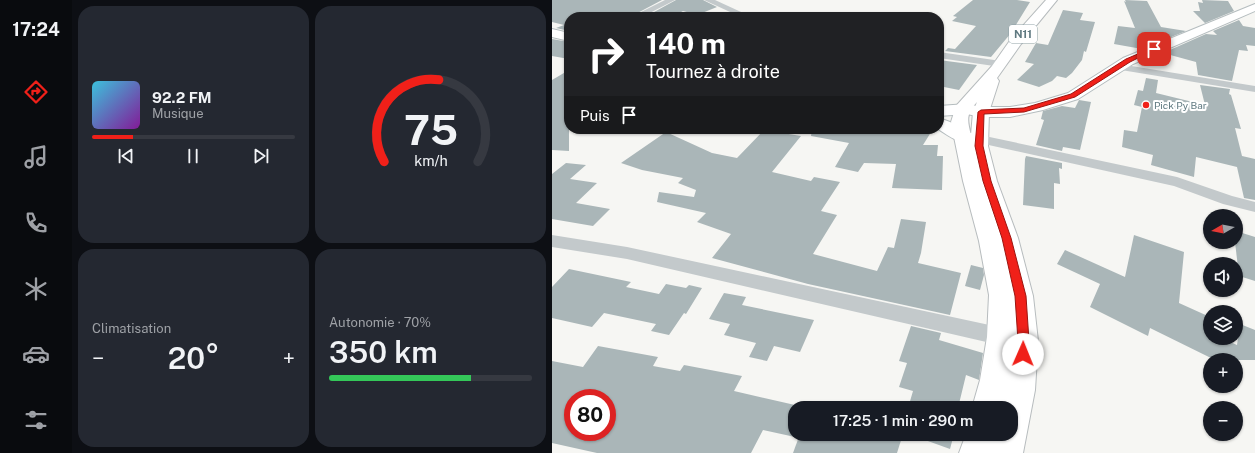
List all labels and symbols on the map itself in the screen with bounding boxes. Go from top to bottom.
road number: N11 [1009,25,1037,43]
pin [1137,32,1171,66]
place label: Pick Py Bar [1154,99,1207,111]
marker: Pick Py Bar [1141,100,1151,110]
north arrow [1203,209,1243,249]
position arrow [1002,333,1044,375]
speed limit sign: 80 [564,389,616,441]

